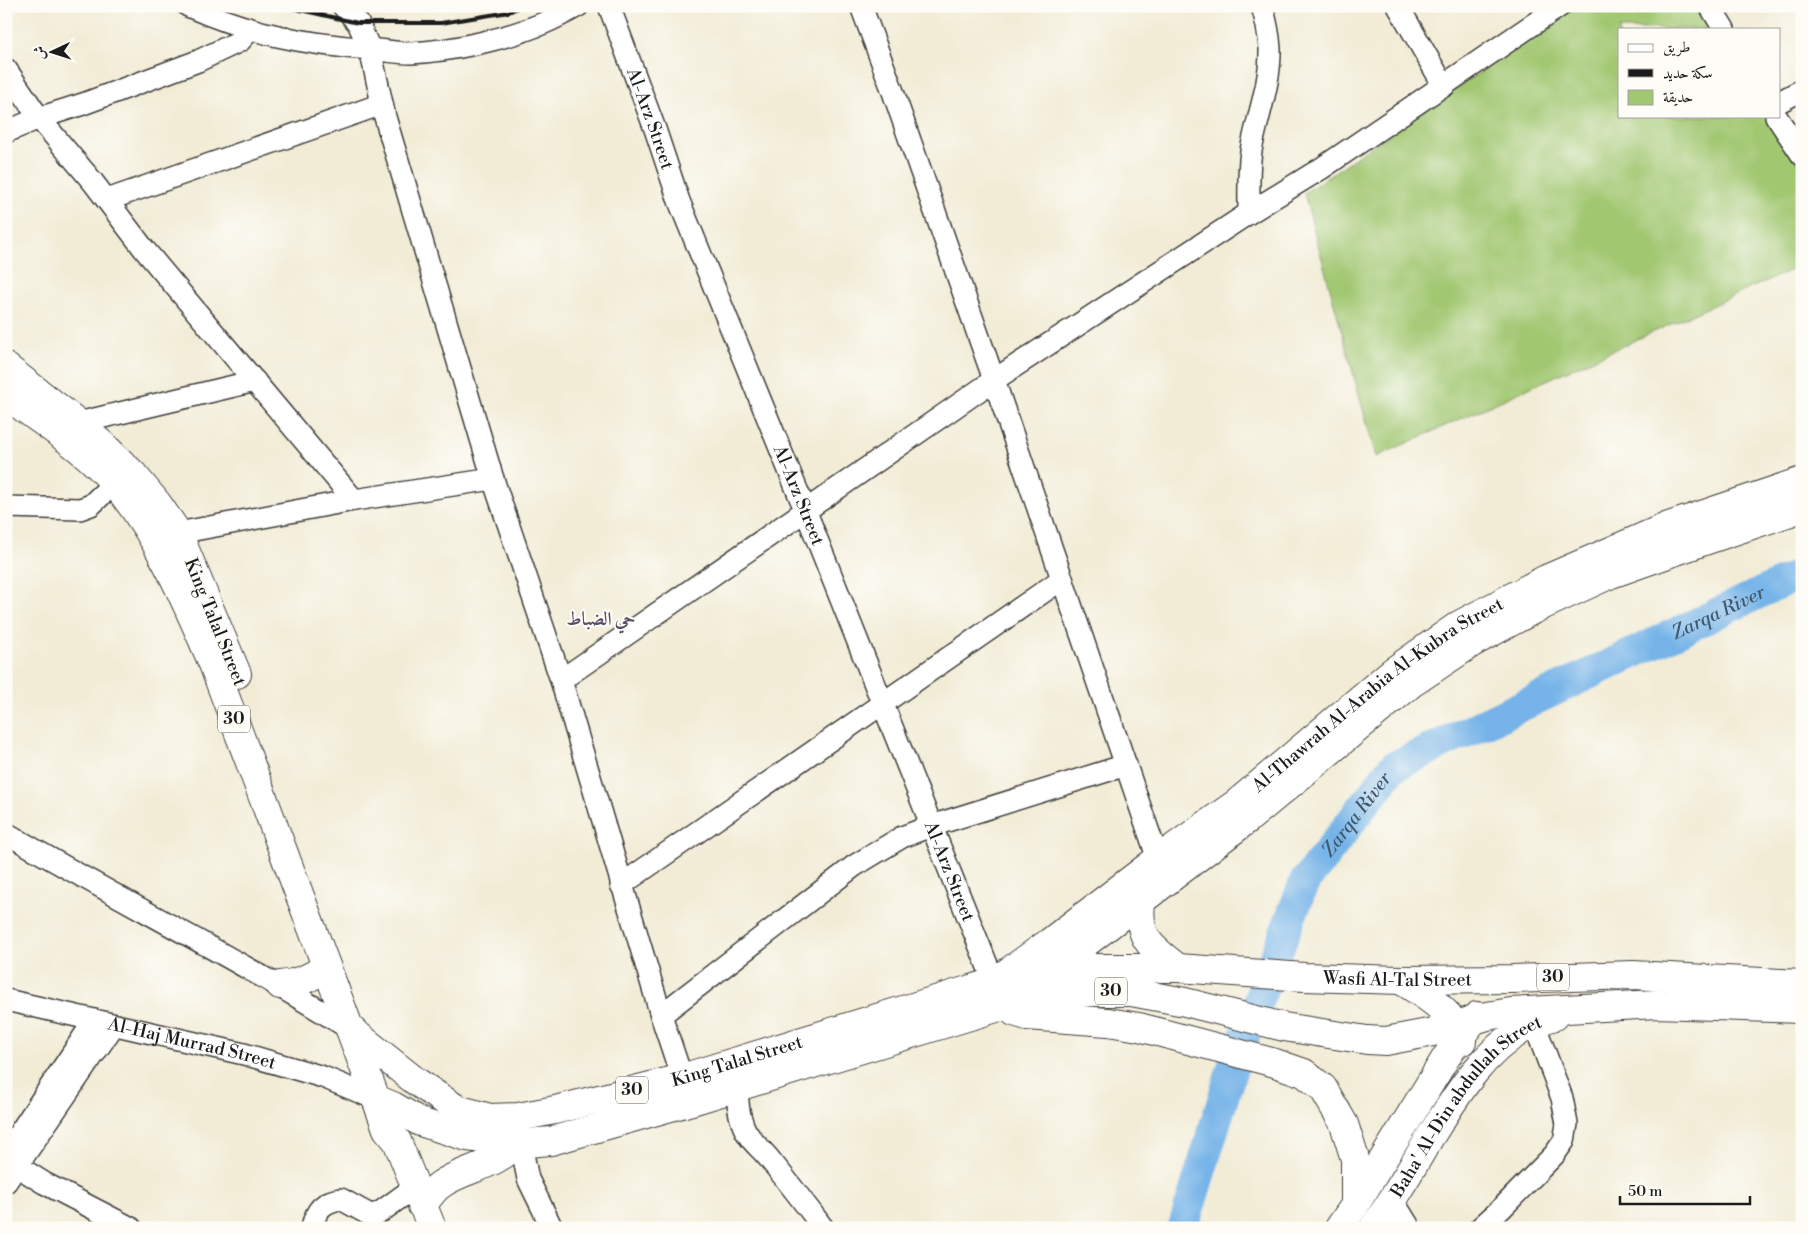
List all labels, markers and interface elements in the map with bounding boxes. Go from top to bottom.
north arrow [28,28,78,78]
legend [1618,28,1780,118]
text: طريق [1663,38,1690,57]
text: ش [31,45,49,60]
street label: Al-Arz Street [621,64,679,173]
text: سكة حديد [1663,64,1713,83]
text: حديقة [1663,88,1693,107]
street label: Al-Arz Street [768,441,830,549]
street label: King Talal Street [179,555,251,690]
water label: Zarqa River [1668,580,1770,645]
street label: Al-Thawrah Al-Arabia Al-Kubra Street [1246,592,1508,798]
district label: حي الضباط [567,607,636,634]
road number: 30 [218,706,250,732]
water label: Zarqa River [1316,767,1397,862]
street label: Al-Arz Street [919,817,980,925]
road number: 30 [1537,964,1569,990]
street label: Wasfi Al-Tal Street [1322,966,1473,992]
road number: 30 [1095,978,1127,1004]
street label: Baha' Al-Din abdullah Street [1385,1010,1545,1202]
street label: Al-Haj Murrad Street [105,1012,279,1074]
street label: King Talal Street [669,1030,806,1092]
road number: 30 [616,1076,648,1104]
scale bar [1620,1174,1750,1206]
text: 50 m [1628,1182,1662,1201]

